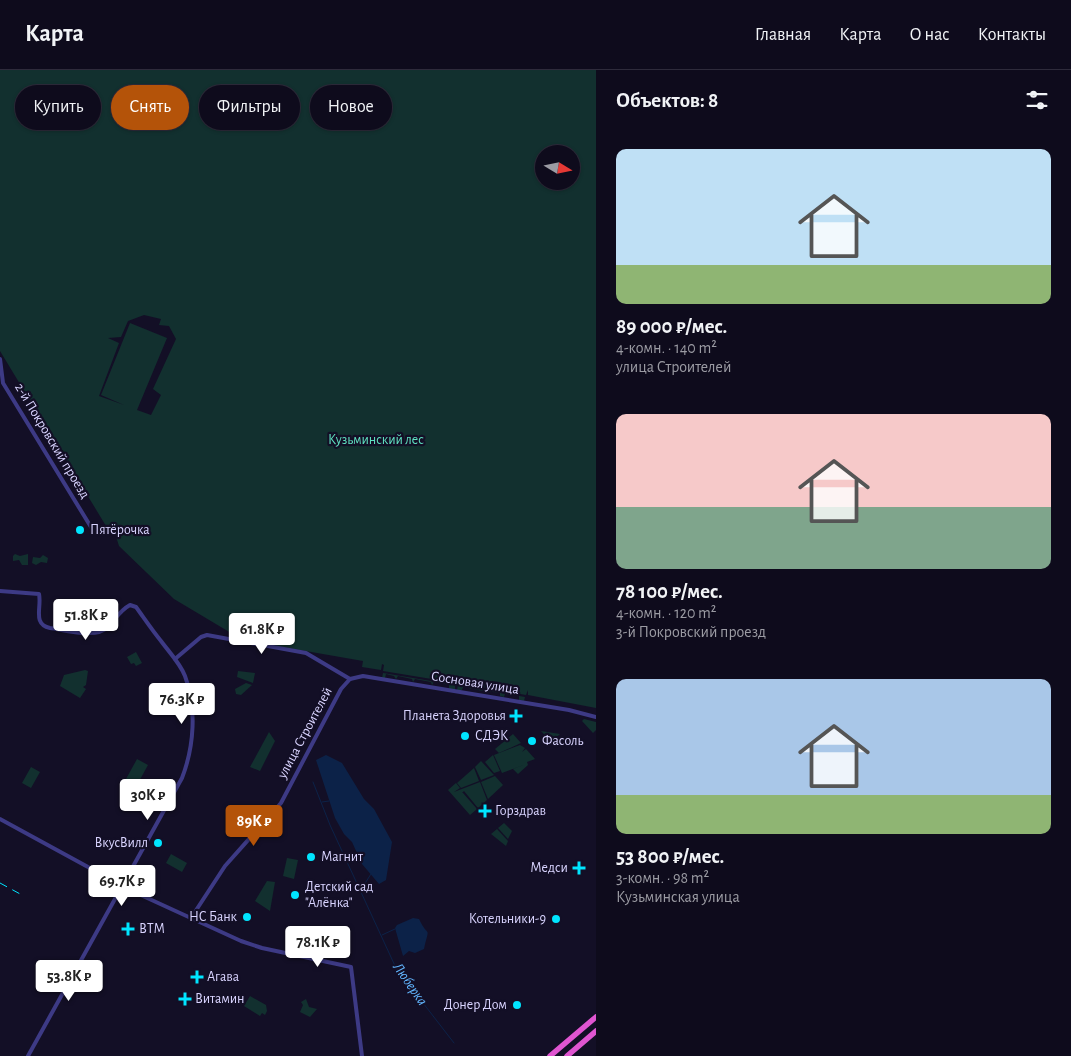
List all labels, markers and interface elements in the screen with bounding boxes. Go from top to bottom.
text: Карта [25,22,84,46]
text: Главная [755,26,811,44]
text: Карта [839,26,881,44]
text: О нас [909,26,950,44]
text: Контакты [978,26,1046,44]
chip: Купить [15,85,101,130]
chip: Снять [111,85,189,130]
chip: Фильтры [199,85,300,130]
chip: Новое [310,85,392,130]
icon: filters [1023,86,1051,114]
text: Объектов: 8 [616,90,718,111]
north arrow [535,145,580,190]
map controls [535,145,580,190]
icon: home [789,181,879,271]
text: 89 000 ₽/мес. [616,316,727,337]
text: 4-комн. · 140 m² [616,340,717,356]
text: улица Строителей [616,359,731,375]
street label: 2-й Покровский проезд [12,381,92,501]
park label: Кузьминский лес [328,433,424,447]
icon: home [789,446,879,536]
place label: Пятёрочка [90,523,150,537]
marker: Пятёрочка [74,524,86,536]
text: 78 100 ₽/мес. [616,581,723,602]
pin: 51.8K ₽ [40,598,132,641]
text: 4-комн. · 120 m² [616,605,716,621]
text: 51.8K ₽ [64,607,108,623]
pin: 61.8K ₽ [216,612,308,655]
text: 61.8K ₽ [240,621,284,637]
text: 3-й Покровский проезд [616,624,766,640]
street label: Сосновая улица [430,669,521,697]
pin: 76.3K ₽ [136,682,228,725]
street label: улица Строителей [275,685,335,782]
text: 76.3K ₽ [160,691,204,707]
place label: Планета Здоровья [403,709,506,723]
marker: Планета Здоровья [510,710,522,722]
icon: home [789,711,879,801]
place label: СДЭК [475,729,508,743]
marker: СДЭК [459,730,471,742]
place label: Фасоль [542,734,584,748]
marker: Фасоль [526,735,538,747]
pin: 30K ₽ [113,778,183,821]
text: 30K ₽ [131,787,165,803]
pin: 89K ₽ [219,804,289,847]
place label: Горздрав [495,804,546,818]
marker: Горздрав [479,805,491,817]
text: 89K ₽ [237,813,271,829]
place label: ВкусВилл [95,836,148,850]
marker: ВкусВилл [152,837,164,849]
text: 53 800 ₽/мес. [616,846,724,867]
place label: Магнит [321,850,364,864]
marker: Магнит [305,851,317,863]
place label: Медси [530,861,568,875]
marker: Медси [572,861,586,875]
pin: 69.7K ₽ [76,864,168,907]
text: 3-комн. · 98 m² [616,870,709,886]
text: 69.7K ₽ [99,873,145,889]
place label: Детский сад "Алёнка" [305,880,373,910]
marker: Детский сад "Алёнка" [289,889,301,901]
text: Кузьминская улица [616,889,740,905]
place label: НС Банк [189,910,238,924]
marker: НС Банк [241,911,253,923]
place label: Котельники-9 [469,912,546,926]
marker: Котельники-9 [550,913,562,925]
marker: ВТМ [121,922,135,936]
place label: ВТМ [139,922,165,936]
pin: 78.1K ₽ [272,926,364,968]
text: 78.1K ₽ [296,934,340,950]
water label: Люберка [389,959,430,1008]
pin: 53.8K ₽ [23,960,115,1002]
text: 53.8K ₽ [47,968,91,984]
place label: Агава [207,970,240,984]
marker: Агава [191,971,203,983]
place label: Витамин [195,992,245,1006]
marker: Витамин [179,993,191,1005]
place label: Донер Дом [444,998,507,1012]
marker: Донер Дом [511,999,523,1011]

